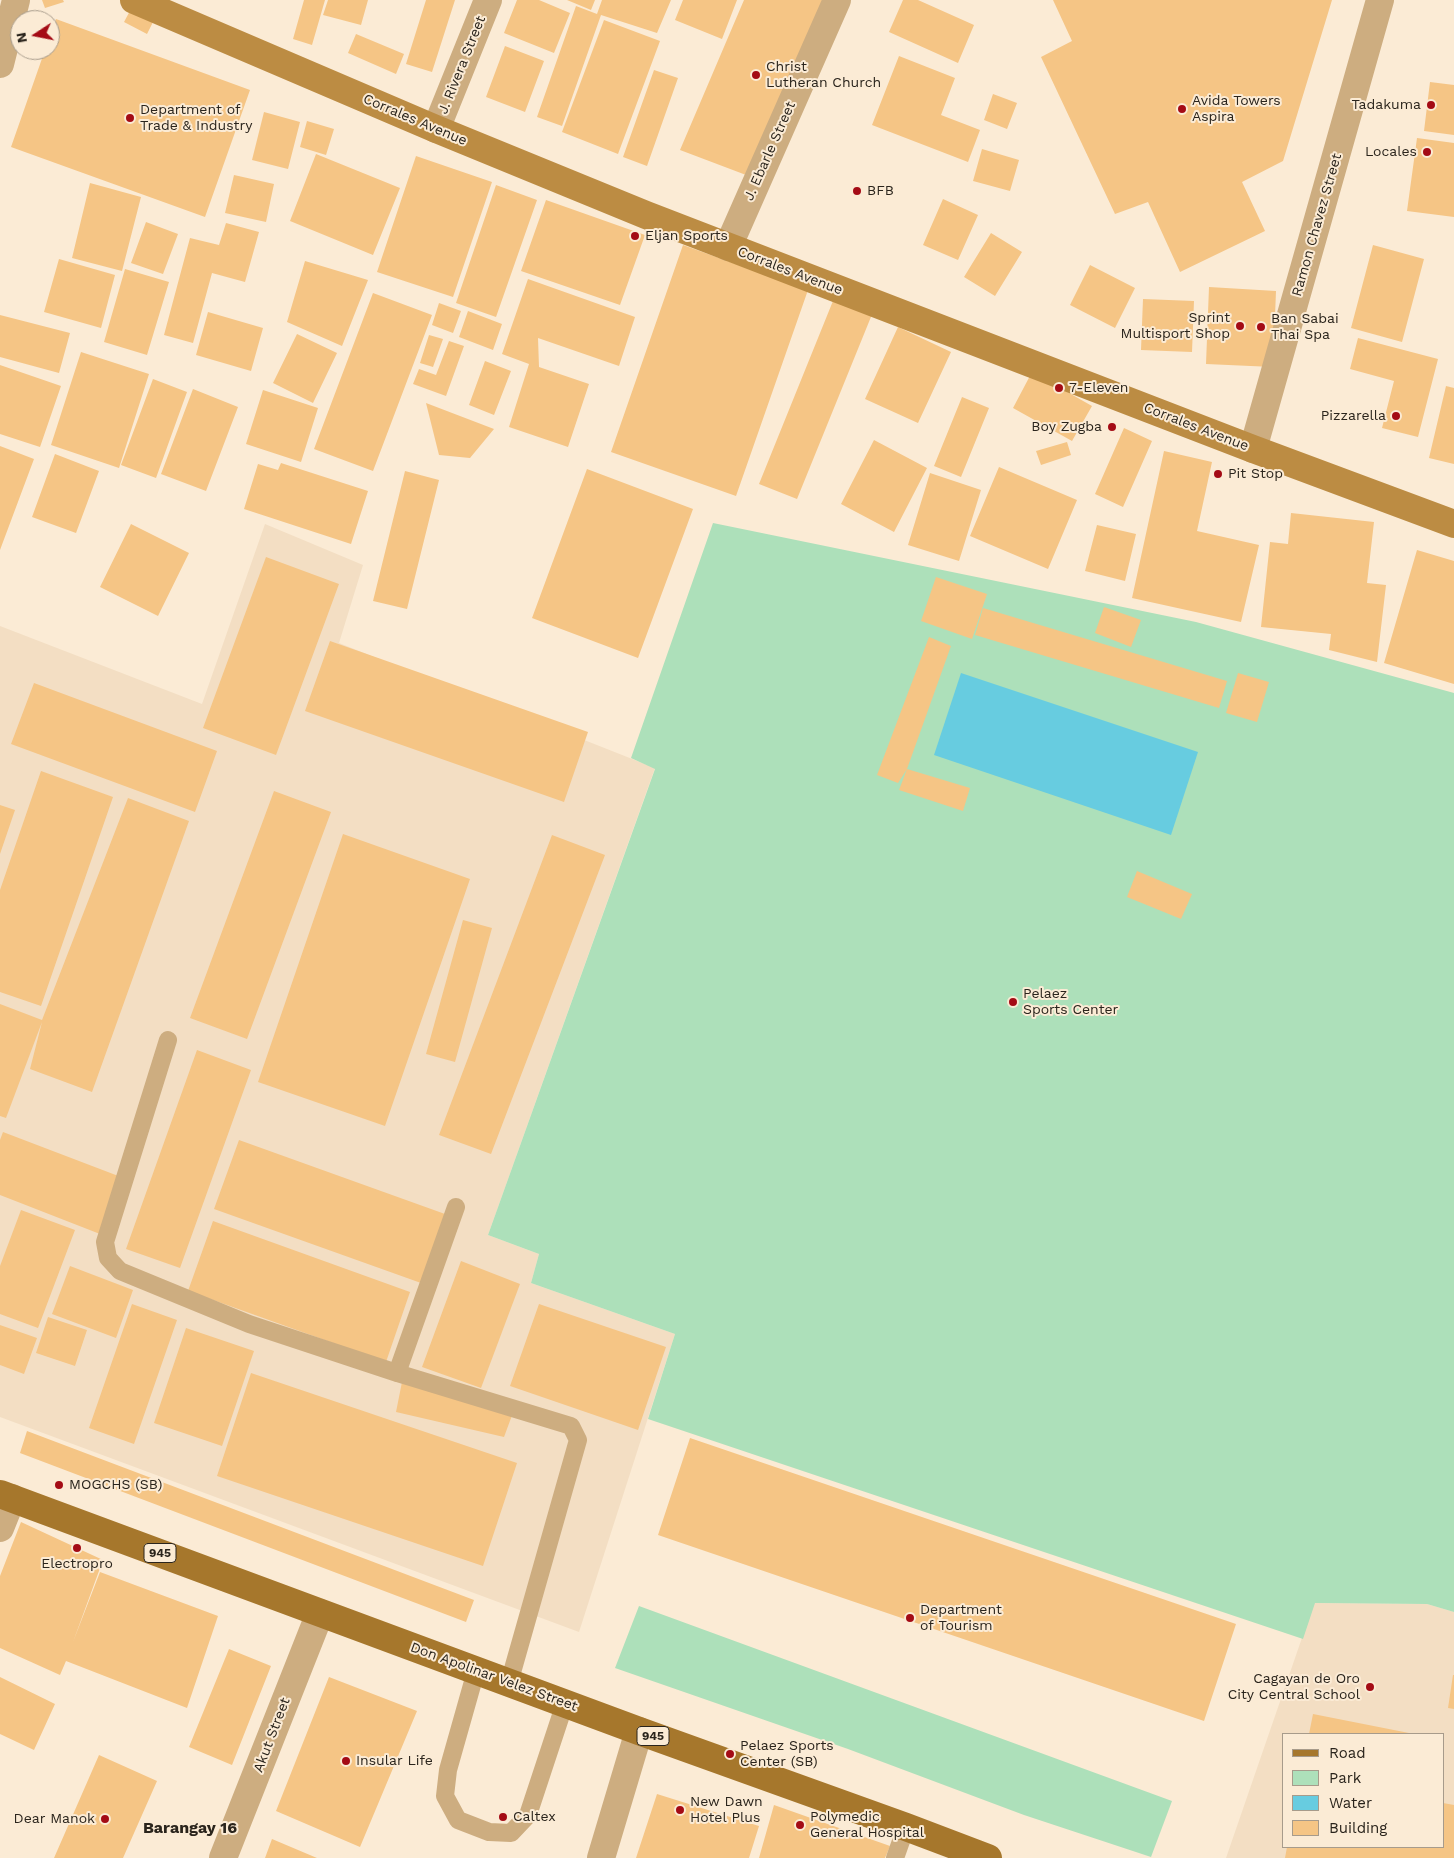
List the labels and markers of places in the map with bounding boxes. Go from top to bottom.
place label: Christ Lutheran Church [766,59,881,92]
marker: Christ Lutheran Church [750,69,762,81]
place label: Avida Towers Aspira [1192,93,1281,125]
place label: Tadakuma [1351,97,1421,113]
marker: Tadakuma [1425,99,1437,111]
place label: Department of Trade & Industry [140,102,252,134]
marker: Avida Towers Aspira [1176,103,1188,115]
marker: Department of Trade & Industry [124,112,136,124]
place label: Locales [1365,144,1417,160]
marker: Locales [1421,146,1433,158]
place label: BFB [867,183,894,199]
marker: BFB [851,185,863,197]
place label: Eljan Sports [645,228,728,244]
marker: Eljan Sports [629,230,641,242]
place label: Sprint Multisport Shop [1121,310,1230,342]
place label: Ban Sabai Thai Spa [1271,311,1339,344]
marker: Sprint Multisport Shop [1234,320,1246,332]
marker: Ban Sabai Thai Spa [1255,321,1267,333]
place label: 7-Eleven [1069,380,1128,396]
marker: 7-Eleven [1053,382,1065,394]
place label: Pizzarella [1321,408,1386,424]
marker: Pizzarella [1390,410,1402,422]
place label: Boy Zugba [1031,419,1102,435]
marker: Boy Zugba [1106,421,1118,433]
place label: Pit Stop [1228,466,1283,482]
marker: Pit Stop [1212,468,1224,480]
place label: Pelaez Sports Center [1023,986,1118,1019]
marker: Pelaez Sports Center [1007,996,1019,1008]
place label: MOGCHS (SB) [69,1477,162,1493]
marker: MOGCHS (SB) [53,1479,65,1491]
marker: Electropro [71,1542,83,1554]
place label: Electropro [41,1556,113,1572]
place label: Department of Tourism [920,1602,1002,1634]
marker: Department of Tourism [904,1612,916,1624]
place label: Cagayan de Oro City Central School [1228,1671,1360,1704]
marker: Cagayan de Oro City Central School [1364,1681,1376,1693]
place label: Pelaez Sports Center (SB) [740,1738,834,1770]
marker: Pelaez Sports Center (SB) [724,1748,736,1760]
place label: Insular Life [356,1753,433,1769]
marker: Insular Life [340,1755,352,1767]
place label: New Dawn Hotel Plus [690,1794,763,1826]
marker: New Dawn Hotel Plus [674,1804,686,1816]
place label: Caltex [513,1809,556,1825]
place label: Polymedic General Hospital [810,1809,924,1841]
place label: Dear Manok [14,1811,95,1827]
marker: Caltex [497,1811,509,1823]
marker: Dear Manok [99,1813,111,1825]
marker: Polymedic General Hospital [794,1819,806,1831]

